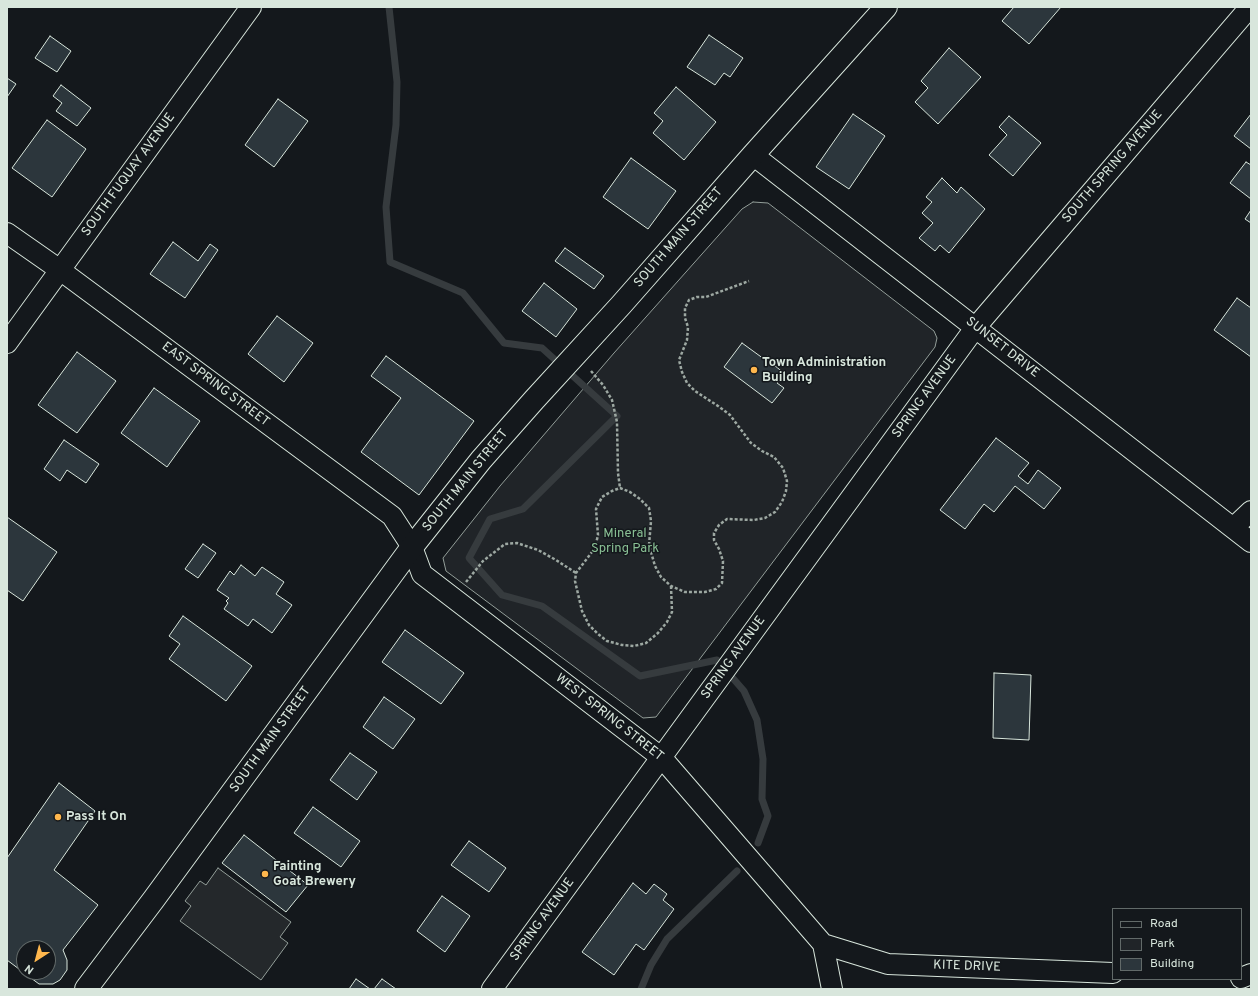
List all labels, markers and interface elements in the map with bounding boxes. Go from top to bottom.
street label: SOUTH SPRING AVENUE [1060,107,1166,227]
street label: SOUTH FUQUAY AVENUE [79,110,179,240]
street label: SOUTH MAIN STREET [631,185,727,291]
street label: SUNSET DRIVE [962,314,1042,382]
street label: EAST SPRING STREET [158,339,272,431]
street label: SPRING AVENUE [890,352,960,442]
place label: Town Administration Building [762,355,886,386]
marker: Town Administration Building [749,365,759,375]
street label: SOUTH MAIN STREET [420,427,512,535]
park label: Mineral Spring Park [591,526,659,557]
street label: SPRING AVENUE [699,613,769,703]
street label: WEST SPRING STREET [552,671,666,765]
street label: SOUTH MAIN STREET [227,684,315,796]
place label: Pass It On [66,809,127,825]
marker: Pass It On [53,812,63,822]
place label: Fainting Goat Brewery [273,859,356,890]
marker: Fainting Goat Brewery [260,869,270,879]
street label: SPRING AVENUE [508,875,578,965]
legend [1112,908,1242,980]
text: Road [1150,916,1178,932]
text: Park [1150,936,1175,952]
north arrow [16,940,56,980]
text: Building [1150,956,1194,972]
street label: KITE DRIVE [933,958,1001,976]
text: N [22,961,37,977]

